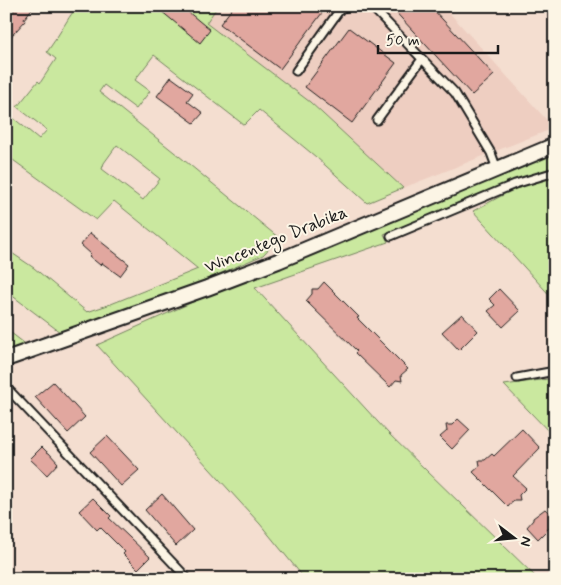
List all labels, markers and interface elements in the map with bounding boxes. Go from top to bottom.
scale bar [378,22,498,54]
text: 50 m [386,31,420,51]
street label: Wincentego Drabika [201,200,351,281]
north arrow [488,512,538,562]
text: N [516,534,535,548]

